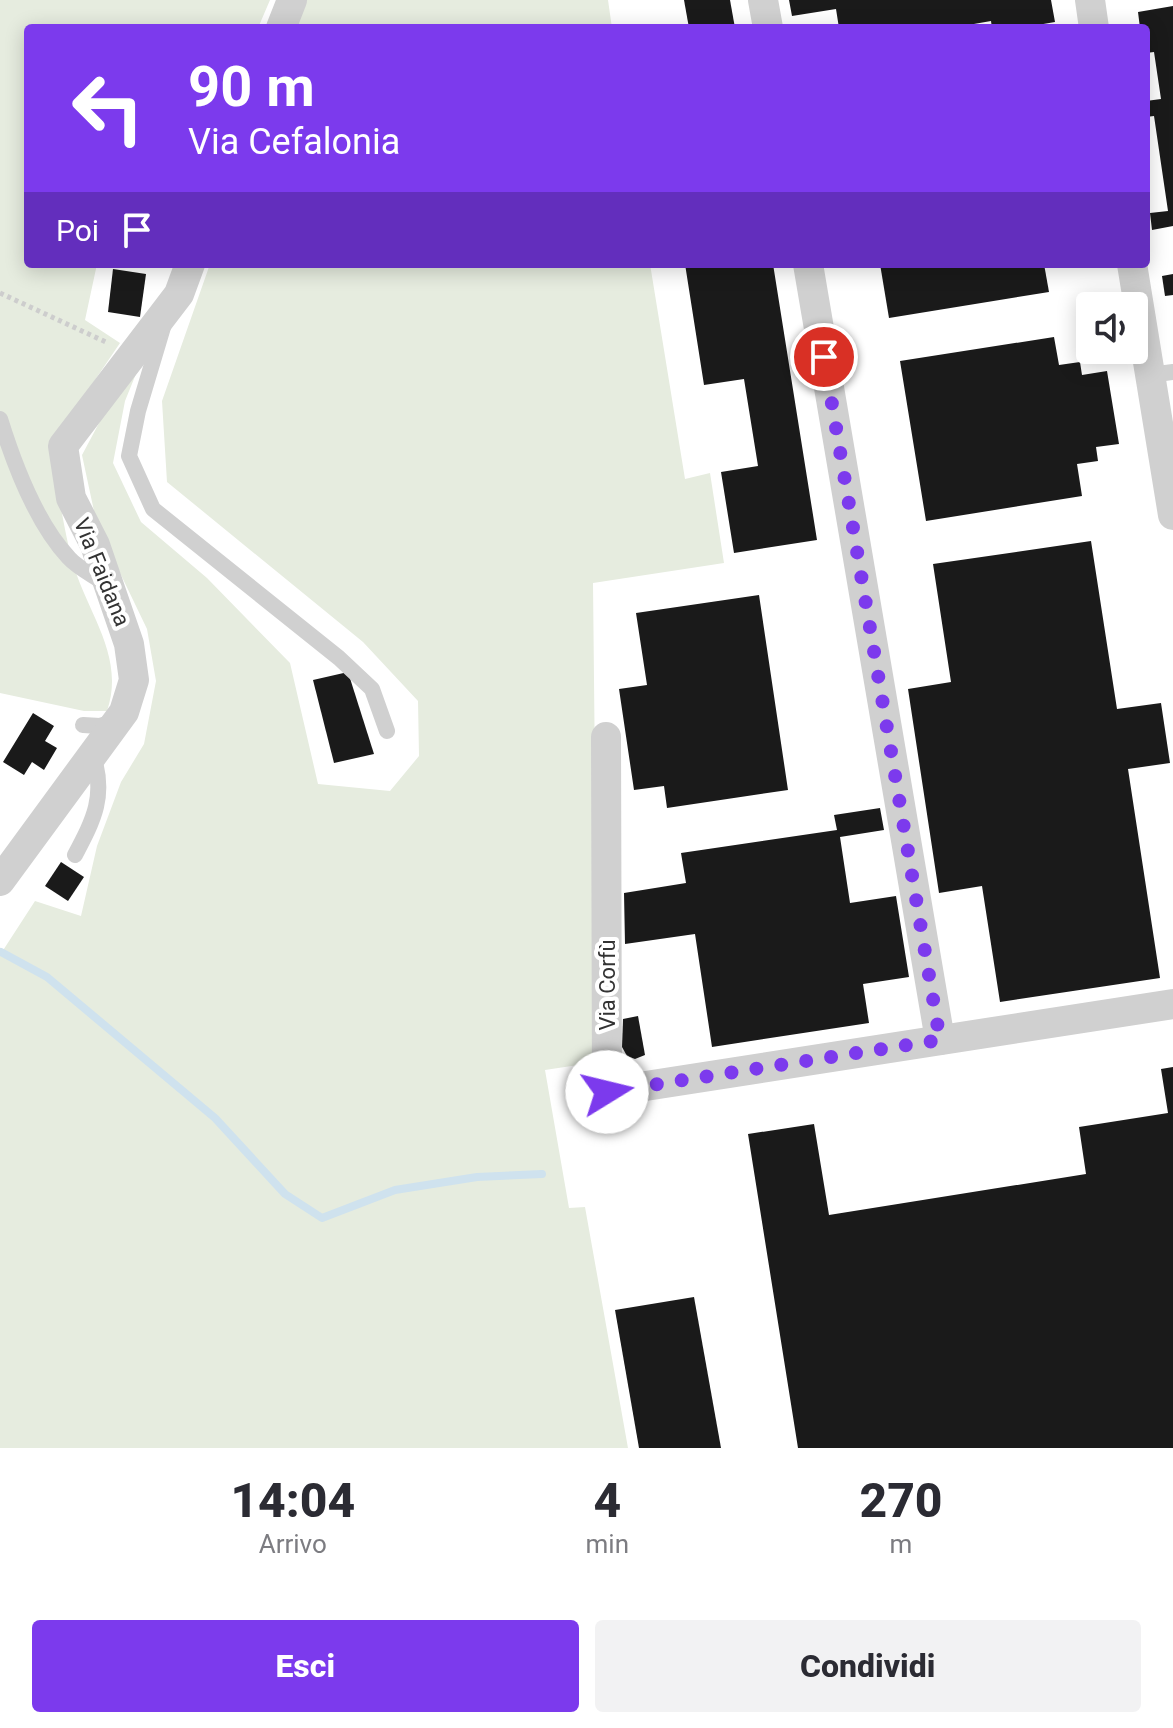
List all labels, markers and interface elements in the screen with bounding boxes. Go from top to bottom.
text: 90 m [188,54,315,120]
icon: left [56,56,160,160]
text: Via Cefalonia [188,121,400,163]
icon: arrive [115,208,159,252]
text: Poi [56,213,99,248]
map controls [1076,292,1148,364]
button: sound [1076,292,1148,364]
pin [790,323,858,391]
icon: arrive [802,335,846,379]
street label: Via Faidana [69,514,135,630]
street label: Via Corfù [595,939,620,1031]
position arrow [565,1050,649,1134]
text: 14:04 [230,1472,355,1529]
text: 4 [593,1472,621,1529]
text: 270 [859,1472,943,1529]
text: Arrivo [259,1529,327,1559]
text: min [586,1529,629,1559]
text: m [890,1529,912,1559]
button: Esci [32,1620,579,1712]
button: Condividi [595,1620,1141,1712]

